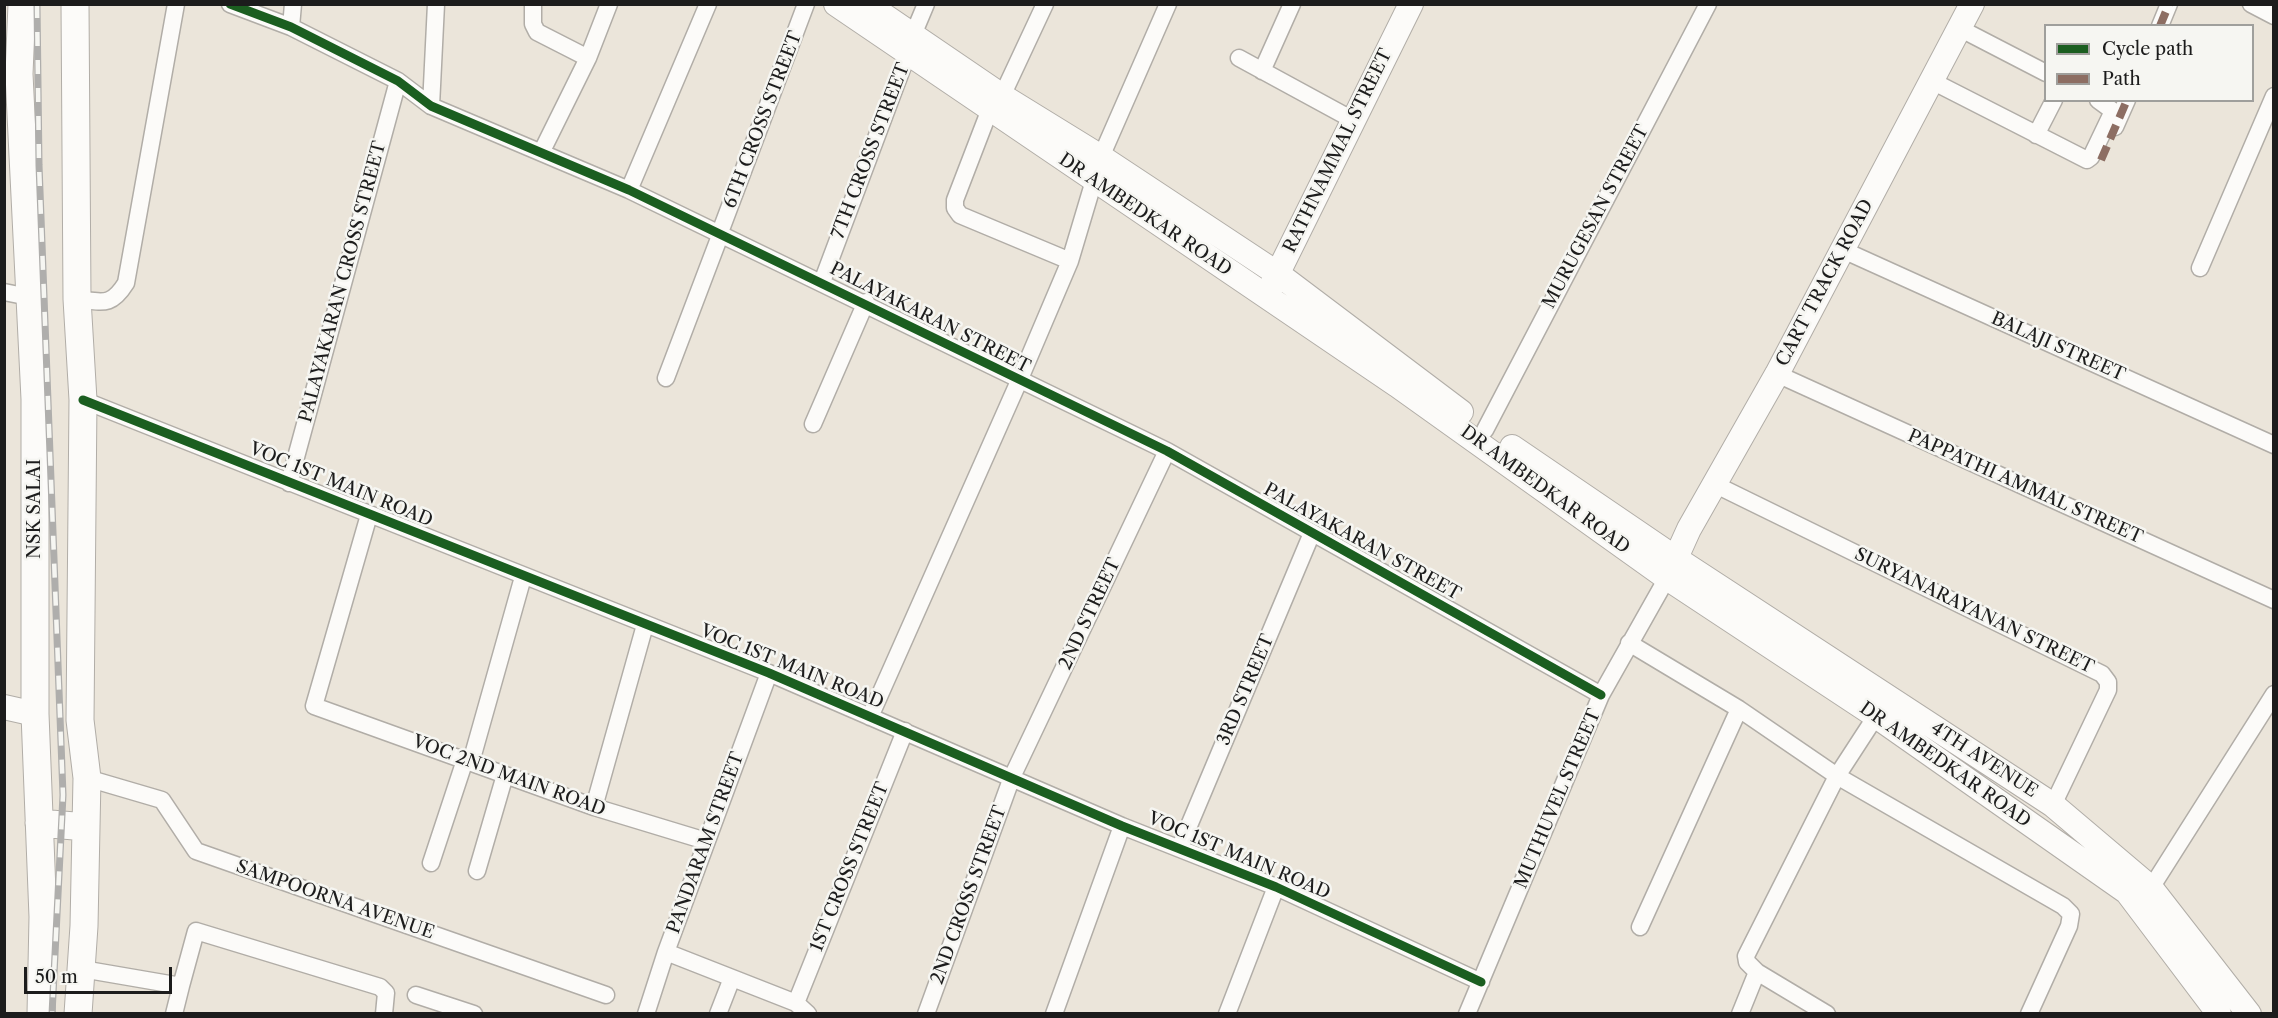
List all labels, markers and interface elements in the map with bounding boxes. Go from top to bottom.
legend [2044,24,2254,102]
street label: 6TH CROSS STREET [719,29,807,211]
text: Cycle path [2102,38,2193,60]
street label: RATHNAMMAL STREET [1279,46,1397,256]
street label: 7TH CROSS STREET [828,60,914,242]
text: Path [2102,68,2141,90]
street label: MURUGESAN STREET [1538,121,1654,313]
street label: PALAYAKARAN CROSS STREET [295,139,391,425]
street label: DR AMBEDKAR ROAD [1054,149,1236,281]
street label: CART TRACK ROAD [1772,196,1878,370]
street label: PALAYAKARAN STREET [826,258,1034,378]
street label: BALAJI STREET [1988,308,2128,386]
street label: DR AMBEDKAR ROAD [1456,421,1634,559]
street label: PAPPATHI AMMAL STREET [1904,425,2146,549]
street label: VOC 1ST MAIN ROAD [246,438,436,532]
street label: NSK SALAI [24,459,46,559]
street label: PALAYAKARAN STREET [1260,479,1464,605]
street label: SURYANARAYANAN STREET [1851,544,2097,678]
street label: 2ND STREET [1055,555,1125,673]
street label: VOC 1ST MAIN ROAD [697,620,887,714]
street label: 3RD STREET [1213,631,1279,749]
street label: DR AMBEDKAR ROAD [1855,698,2035,832]
street label: MUTHUVEL STREET [1510,706,1606,892]
street label: 4TH AVENUE [1927,718,2041,802]
street label: VOC 2ND MAIN ROAD [410,731,608,821]
street label: PANDARAM STREET [663,749,749,937]
street label: 1ST CROSS STREET [806,779,894,955]
street label: 2ND CROSS STREET [927,803,1011,987]
street label: VOC 1ST MAIN ROAD [1145,808,1333,904]
street label: SAMPOORNA AVENUE [233,856,437,944]
scale bar [27,955,176,993]
text: 50 m [35,966,78,988]

